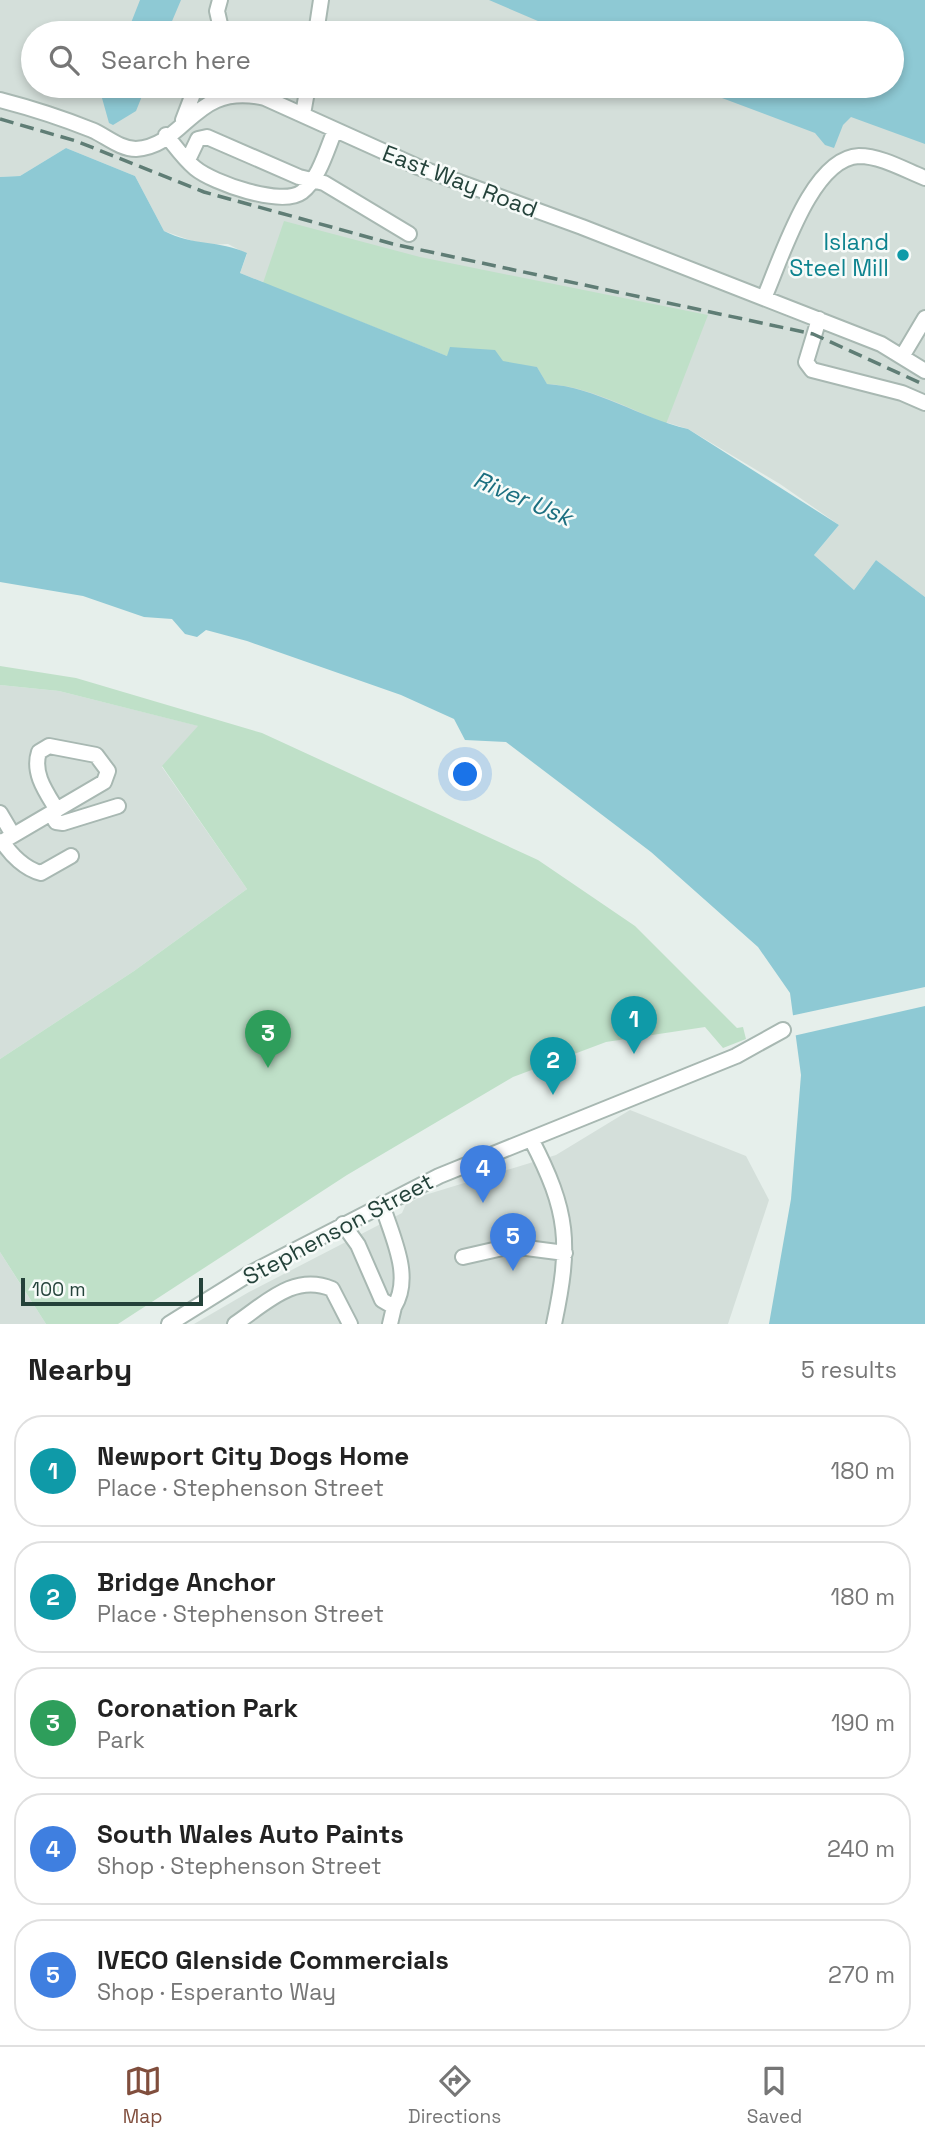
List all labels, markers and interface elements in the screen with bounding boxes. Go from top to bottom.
search box [21,21,904,98]
icon: search [45,41,83,79]
text: Search here [101,43,251,77]
street label: East Way Road [378,138,542,224]
place label: Island Steel Mill [789,227,889,283]
marker: Island Steel Mill [895,247,911,263]
water label: River Usk [469,463,580,534]
your location [448,757,482,791]
pin: 1 [611,996,657,1054]
pin: 3 [245,1010,291,1068]
pin: 2 [530,1037,576,1095]
pin: 4 [460,1145,506,1203]
street label: Stephenson Street [238,1166,438,1292]
pin: 5 [490,1213,536,1271]
scale bar [21,1275,203,1307]
text: 100 m [32,1277,86,1302]
text: Nearby [28,1350,132,1389]
text: 5 results [801,1355,897,1385]
text: Newport City Dogs Home [97,1439,409,1473]
text: 1 [48,1456,58,1486]
text: 180 m [831,1456,895,1486]
text: Place · Stephenson Street [97,1473,384,1503]
text: Bridge Anchor [97,1565,276,1599]
text: 2 [46,1582,60,1612]
text: 180 m [831,1582,895,1612]
text: Place · Stephenson Street [97,1599,384,1629]
text: Coronation Park [97,1691,298,1725]
text: 3 [46,1708,60,1738]
text: 190 m [831,1708,895,1738]
text: Park [97,1725,145,1755]
text: South Wales Auto Paints [97,1817,404,1851]
text: 4 [46,1834,60,1864]
text: 240 m [827,1834,895,1864]
text: Shop · Stephenson Street [97,1851,381,1881]
text: IVECO Glenside Commercials [97,1943,449,1977]
text: 5 [46,1960,60,1990]
text: 270 m [828,1960,895,1990]
text: Shop · Esperanto Way [97,1977,336,2007]
tab: Map [123,2062,162,2129]
tab: Directions [408,2062,501,2129]
tab: Saved [747,2062,802,2129]

